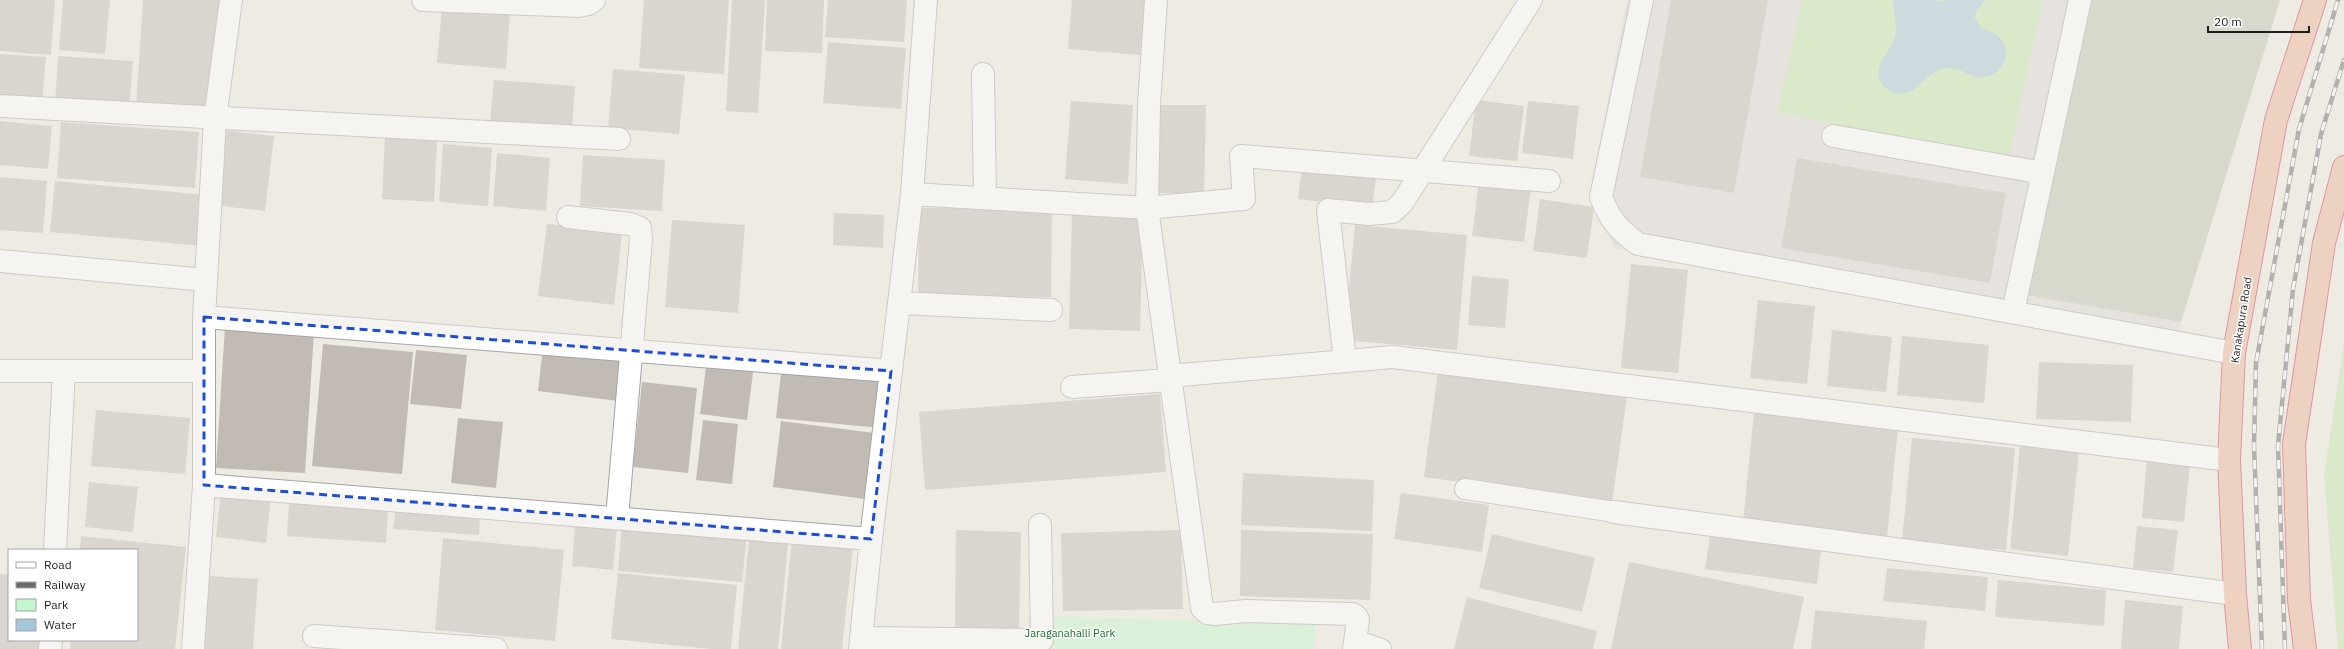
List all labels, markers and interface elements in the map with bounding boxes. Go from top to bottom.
scale bar [2208,8,2309,34]
text: 20 m [2214,14,2242,29]
street label: Kanakapura Road [2227,276,2255,364]
legend [8,549,138,641]
text: Road [44,557,72,572]
text: Railway [44,577,86,592]
text: Park [44,597,69,612]
text: Water [44,617,77,632]
park label: Jaraganahalli Park [1025,626,1116,640]

